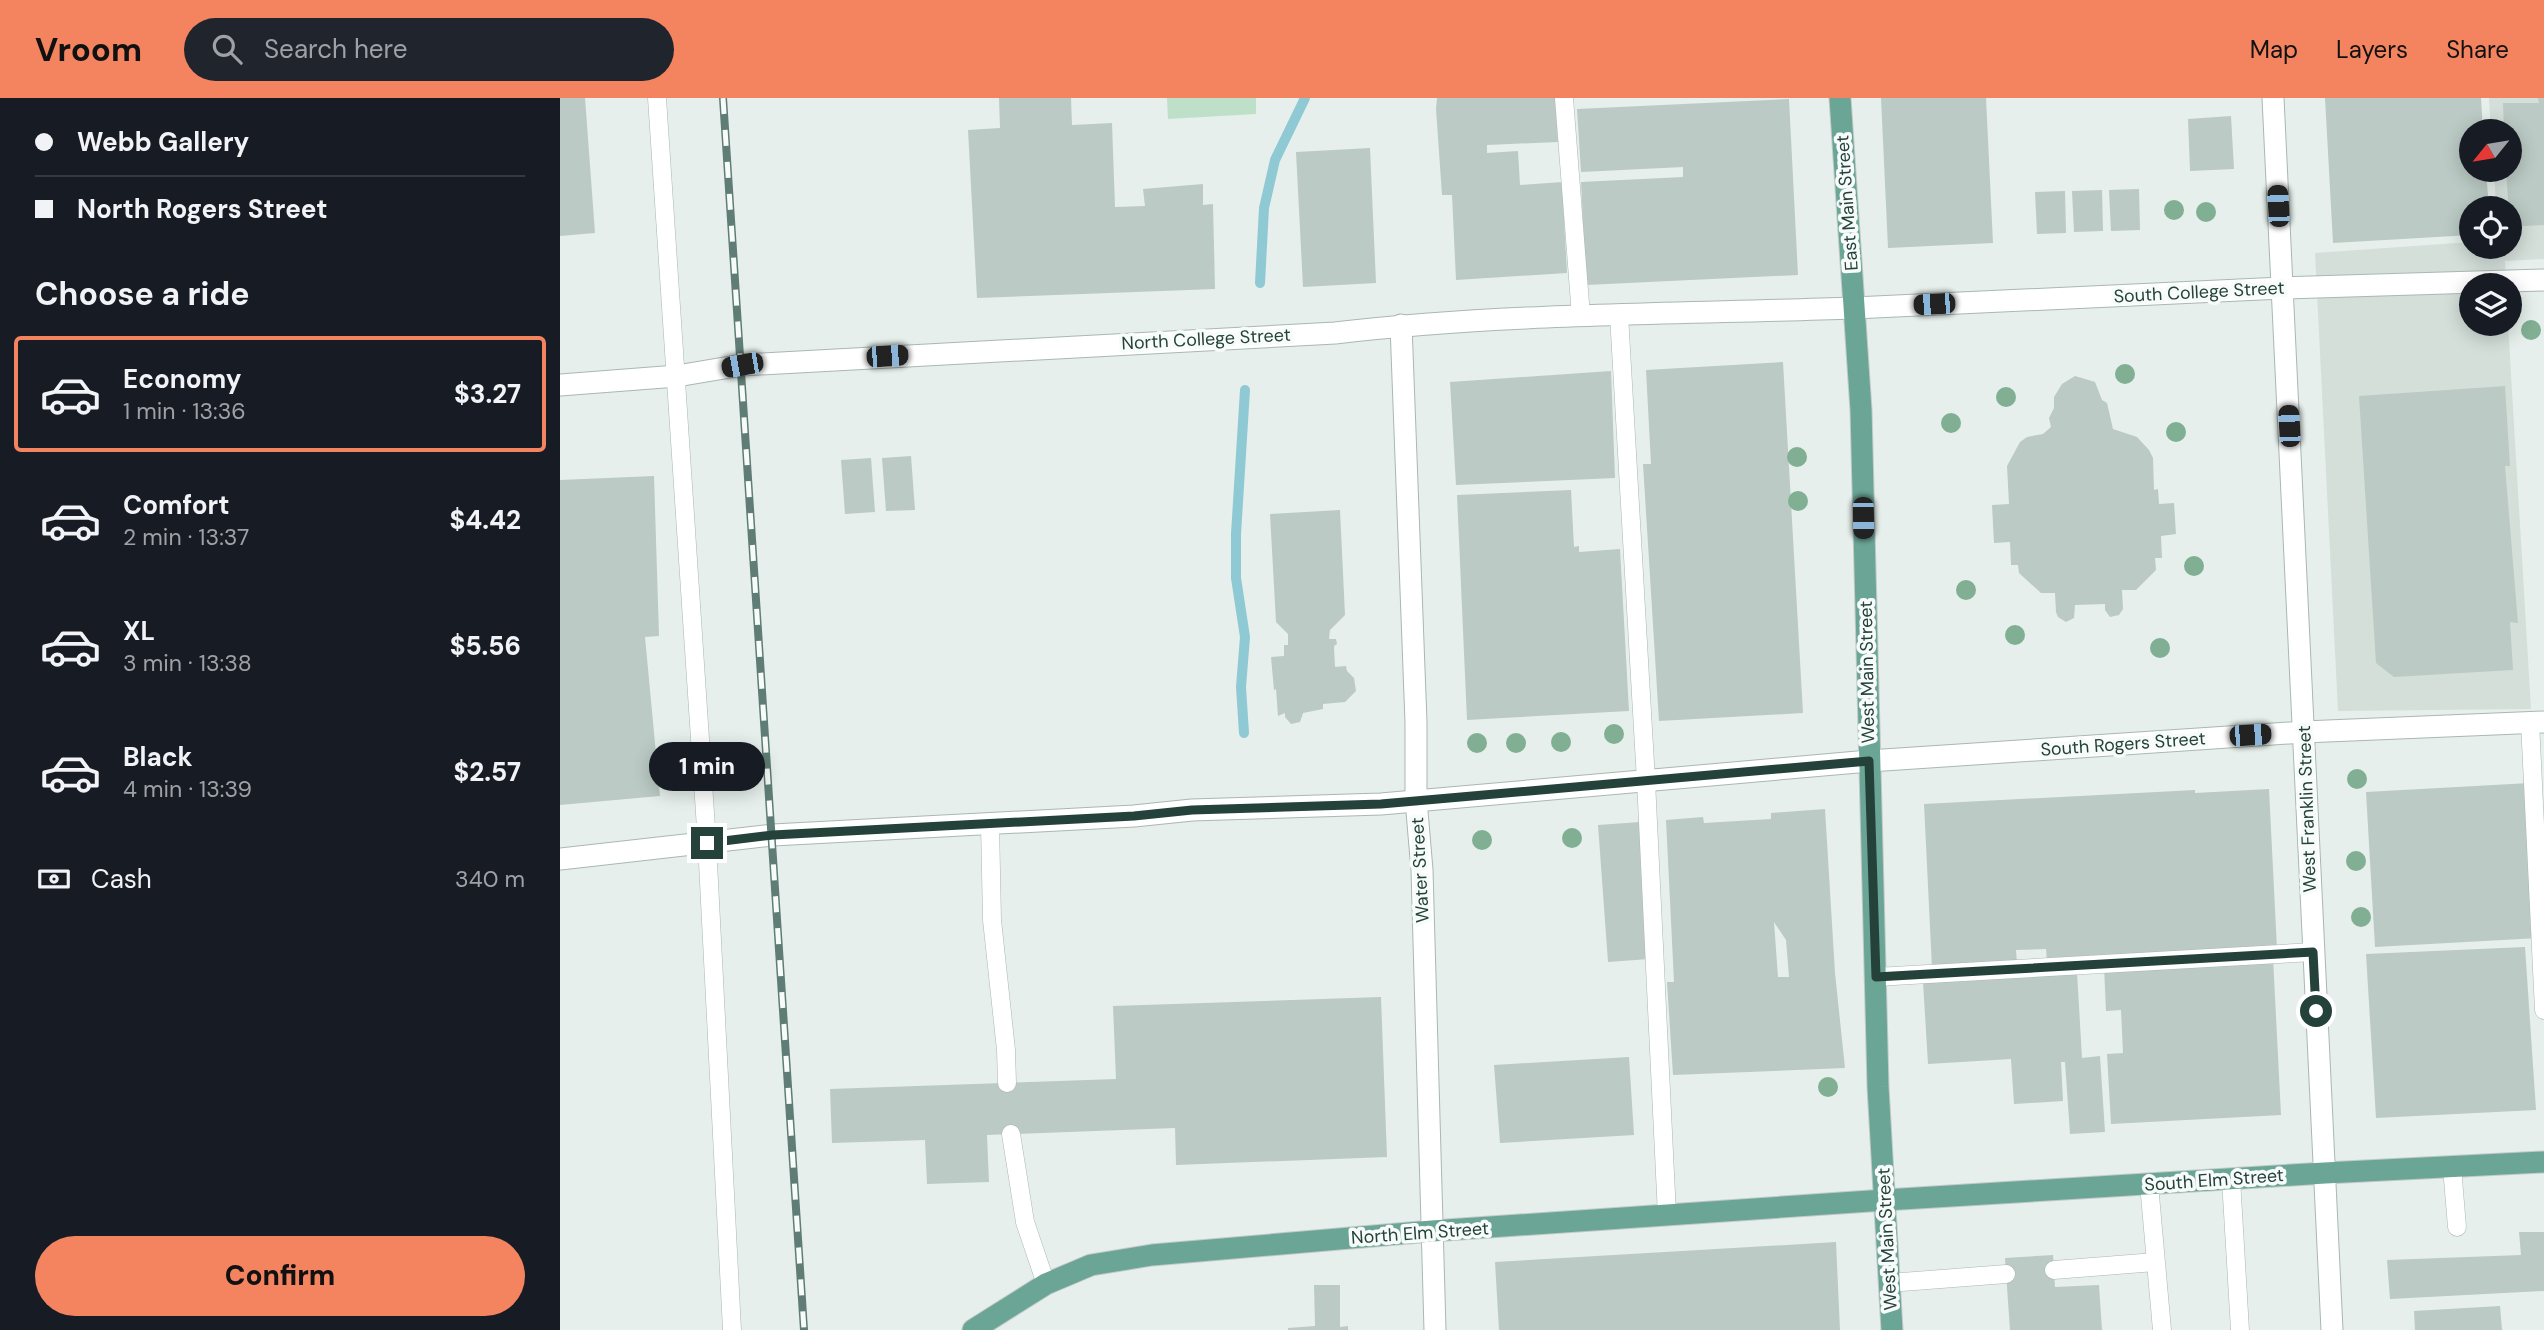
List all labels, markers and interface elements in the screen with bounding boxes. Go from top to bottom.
search box [184,18,674,81]
text: Vroom [35,28,142,71]
icon: search [208,30,246,68]
text: Search here [264,32,408,66]
text: Map [2250,34,2298,65]
text: Layers [2336,34,2408,65]
text: Share [2446,34,2509,65]
north arrow [2459,119,2522,182]
map controls [2459,119,2522,336]
text: Webb Gallery [77,125,249,159]
street label: East Main Street [1830,134,1864,272]
car [2267,184,2290,228]
text: North Rogers Street [77,192,328,226]
button: locate [2459,196,2522,259]
text: Choose a ride [35,273,250,315]
button: layers [2459,273,2522,336]
street label: South College Street [2113,276,2285,308]
car [1913,292,1956,316]
street label: North College Street [1121,323,1291,355]
car [866,344,909,368]
car [720,351,765,379]
text: Economy [123,362,241,396]
icon: car [39,363,102,426]
text: $3.27 [454,377,521,411]
text: 1 min · 13:36 [123,396,246,426]
car [2278,404,2301,448]
text: Comfort [123,488,229,522]
icon: car [39,489,102,552]
car [1853,497,1874,539]
text: $4.42 [449,503,521,537]
text: 2 min · 13:37 [123,522,249,552]
street label: West Main Street [1854,600,1880,744]
text: XL [123,614,155,648]
icon: car [39,615,102,678]
text: $5.56 [450,629,521,663]
text: 3 min · 13:38 [123,648,252,678]
car [2229,723,2272,747]
street label: West Franklin Street [2292,725,2322,893]
street label: South Rogers Street [2040,726,2206,762]
text: Black [123,740,193,774]
icon: car [39,741,102,804]
callout: 1 min [649,742,765,790]
text: 1 min [679,751,735,781]
text: $2.57 [454,755,521,789]
text: 4 min · 13:39 [123,774,252,804]
street label: Water Street [1405,817,1435,923]
route end [691,827,723,859]
icon: cash [35,860,73,898]
text: Cash [91,862,152,896]
text: 340 m [455,864,525,894]
route start [2300,995,2332,1027]
street label: South Elm Street [2144,1163,2284,1197]
street label: West Main Street [1871,1167,1903,1311]
street label: North Elm Street [1350,1216,1490,1250]
button: Confirm [35,1236,525,1316]

